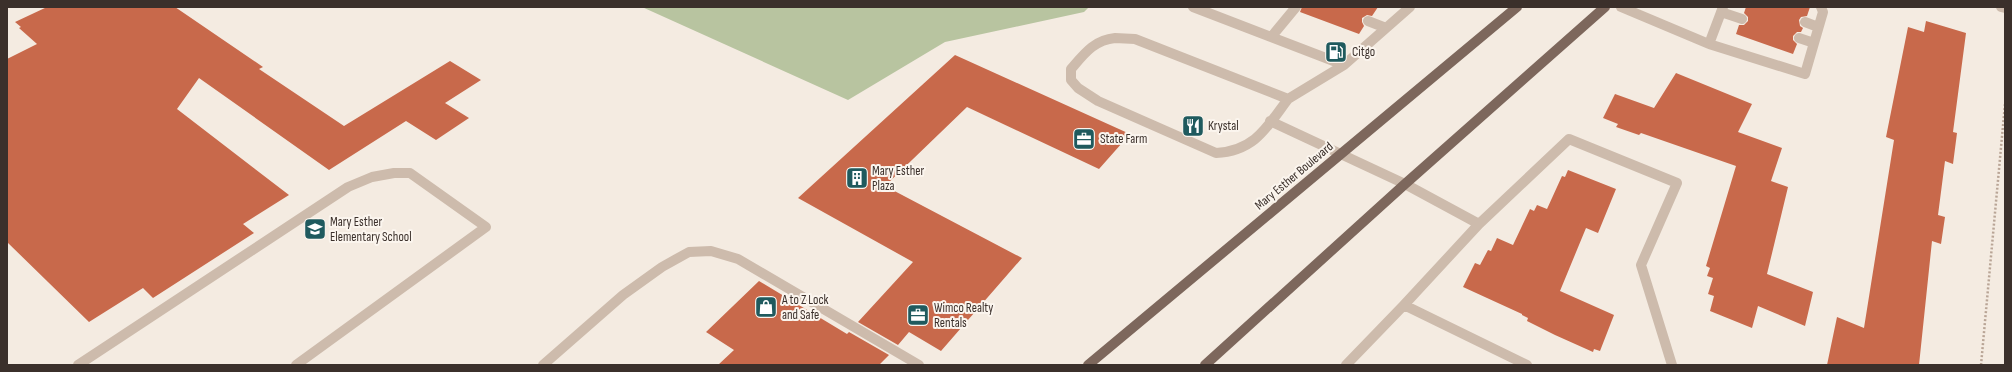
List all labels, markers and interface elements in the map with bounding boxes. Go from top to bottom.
fuel station icon: Citgo [1323,39,1349,65]
place label: Citgo [1352,44,1375,60]
restaurant icon: Krystal [1180,113,1206,139]
place label: Krystal [1208,118,1239,134]
office icon: State Farm [1071,126,1097,152]
place label: State Farm [1100,131,1147,147]
street label: Mary Esther Boulevard [1252,139,1336,213]
place label: Mary Esther Plaza [872,163,924,194]
building icon: Mary Esther Plaza [844,165,870,191]
place label: Mary Esther Elementary School [330,214,412,245]
school or university icon: Mary Esther Elementary School [302,216,328,242]
place label: A to Z Lock and Safe [781,292,829,323]
shop icon: A to Z Lock and Safe [753,294,779,320]
place label: Wimco Realty Rentals [934,300,993,331]
office icon: Wimco Realty Rentals [905,302,931,328]

